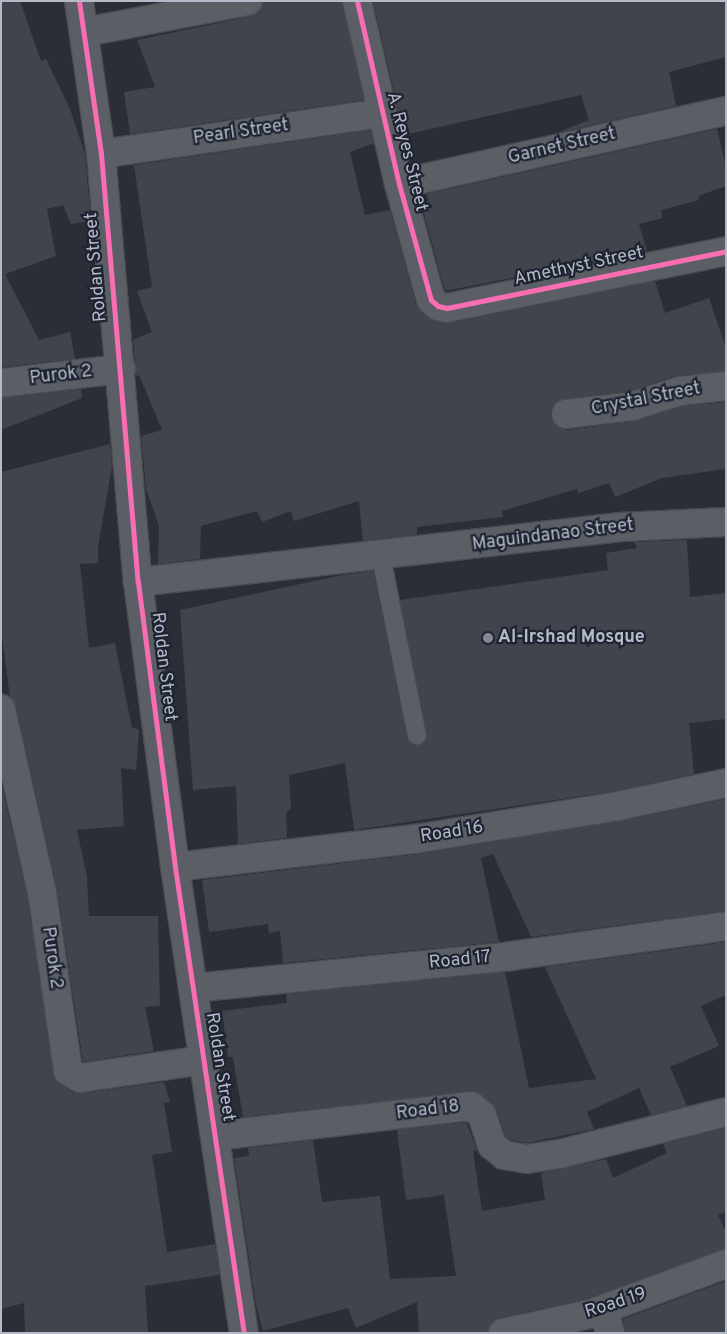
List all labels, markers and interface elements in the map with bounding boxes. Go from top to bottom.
street label: A. Reyes Street [381,90,431,214]
street label: Pearl Street [192,116,290,150]
street label: Garnet Street [506,124,618,170]
street label: Roldan Street [81,211,113,323]
street label: Amethyst Street [512,243,646,291]
street label: Purok 2 [29,361,93,391]
street label: Crystal Street [590,379,702,421]
street label: Maguindanao Street [471,515,635,557]
street label: Roldan Street [146,611,180,723]
place label: Al-Irshad Mosque [498,627,645,649]
marker: Al-Irshad Mosque [482,632,494,644]
street label: Road 16 [419,817,485,849]
street label: Purok 2 [36,925,66,991]
street label: Road 17 [428,947,492,975]
street label: Roldan Street [200,1011,238,1123]
street label: Road 18 [395,1096,461,1126]
street label: Road 19 [583,1284,649,1324]

